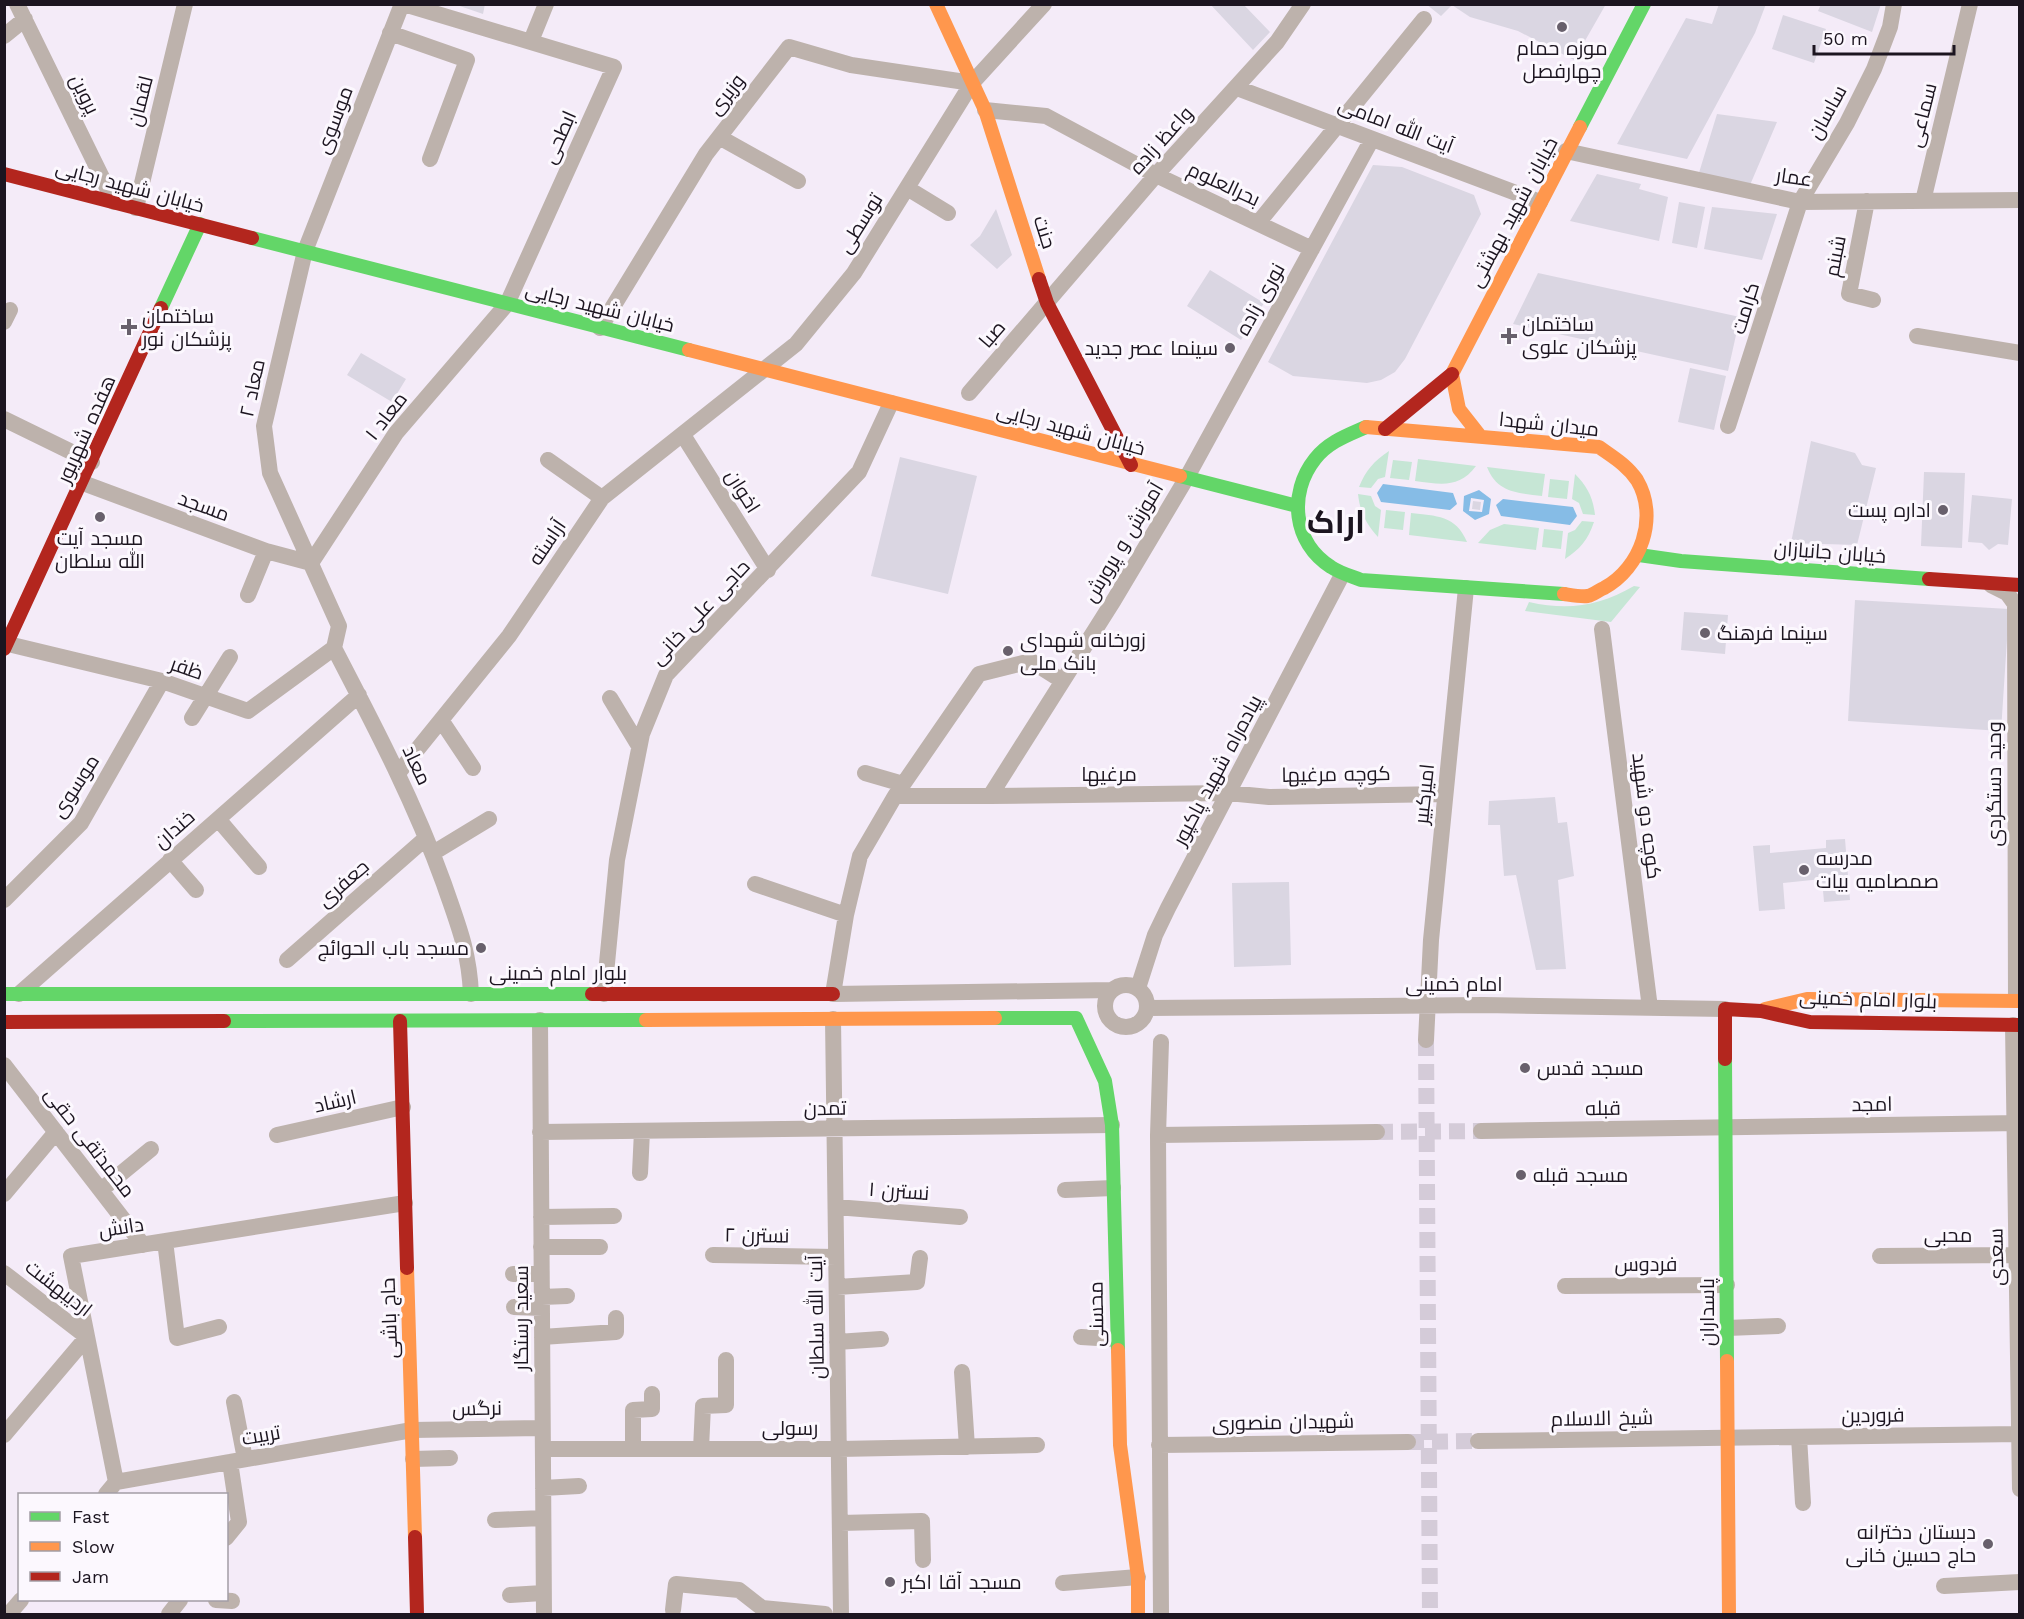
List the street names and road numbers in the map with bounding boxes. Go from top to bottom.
street label: وزیری [703,69,750,120]
street label: پروین [64,70,105,119]
street label: لقمان [122,73,159,129]
street label: سماعی [1902,80,1943,150]
street label: ساسان [1802,81,1852,144]
street label: موسوی [310,83,359,158]
street label: آیت الله امامی [1334,91,1458,159]
street label: واعظ زاده [1124,101,1198,179]
street label: ابطحی [537,107,582,168]
street label: خیابان شهید بهشتی [1463,133,1564,292]
street label: خیابان شهید رجایی [53,155,207,218]
street label: بحرالعلوم [1183,157,1264,213]
street label: عمار [1773,162,1814,191]
street label: توسطی [832,188,889,258]
street label: جنت [1028,212,1062,252]
street label: شبنم [1819,233,1853,279]
street label: نوری زاده [1230,259,1290,340]
street label: خیابان شهید رجایی [523,277,677,338]
street label: کرامت [1726,279,1764,337]
street label: صبا [974,315,1010,353]
street label: معاد ۲ [234,357,270,419]
street label: هفده شهریور [51,371,121,488]
street label: معاد ۱ [360,387,412,445]
street label: خیابان شهید رجایی [994,398,1148,461]
street label: میدان شهدا [1498,407,1600,442]
street label: اخوان [720,465,766,518]
street label: آموزش و پرورش [1078,477,1169,607]
street label: مسجد [175,486,233,526]
street label: آراسته [523,514,571,569]
street label: خیابان جانبازان [1773,536,1887,569]
street label: حاجی علی خانی [645,554,756,670]
street label: ظفر [166,651,207,685]
street label: پیاده‌راه شهید پاکپور [1167,690,1268,851]
street label: وحید دستگردی [1982,721,2007,847]
street label: معاد [397,741,437,789]
street label: موسوی [46,750,105,823]
street label: کوچه دو شهید [1626,751,1667,881]
street label: کوچه مرغیها [1281,761,1391,788]
street label: مرغیها [1081,762,1137,787]
street label: امیرکبیر [1409,763,1439,826]
street label: خندان [149,805,200,854]
street label: جعفری [312,854,374,913]
street label: بلوار امام خمینی [489,961,627,987]
street label: امام خمینی [1405,972,1503,998]
street label: بلوار امام خمینی [1799,985,1937,1015]
street label: محمدتقی حقی [39,1082,140,1203]
street label: ارشاد [311,1084,359,1118]
street label: امجد [1851,1092,1893,1116]
street label: تمدن [803,1096,847,1121]
street label: قبله [1585,1096,1621,1120]
street label: نسترن ۱ [868,1177,930,1206]
street label: دانش [97,1212,145,1243]
street label: نسترن ۲ [724,1222,790,1249]
street label: محبی [1924,1223,1972,1248]
street label: سعدی [1983,1228,2010,1286]
street label: فردوس [1615,1252,1677,1277]
street label: اردیبهشت [20,1254,97,1322]
street label: آیت الله سلطان [802,1254,830,1379]
street label: سعید رستگار [509,1265,533,1372]
street label: حاج باشی [376,1277,404,1359]
street label: پاسداران [1695,1277,1720,1346]
street label: محسنی [1083,1281,1110,1347]
street label: نرگس [452,1396,502,1421]
street label: فروردین [1841,1402,1905,1429]
street label: شیخ الاسلام [1551,1405,1654,1433]
street label: شهیدان منصوری [1212,1409,1354,1436]
street label: رسولی [762,1416,818,1441]
street label: تربیت [240,1420,283,1450]

